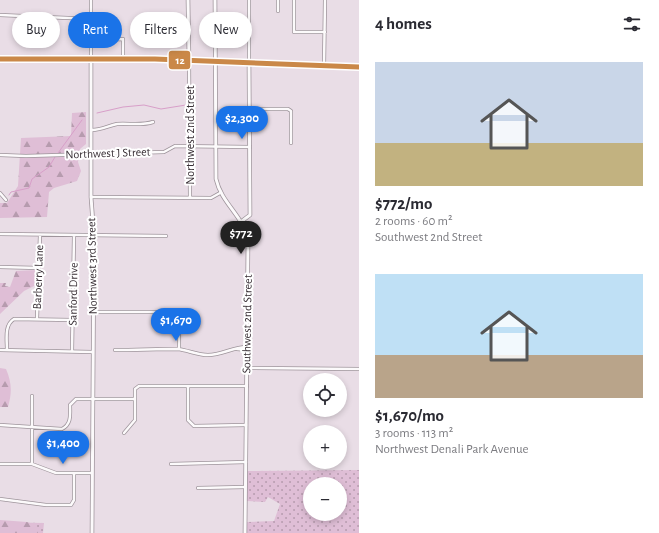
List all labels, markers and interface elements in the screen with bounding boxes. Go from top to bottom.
chip: Buy [12,12,60,48]
chip: Rent [68,12,122,48]
chip: Filters [130,12,191,48]
chip: New [199,12,252,48]
icon: filters [621,13,643,35]
text: 4 homes [375,15,432,32]
line badge: 12 [168,50,191,70]
text: 12 [175,55,185,66]
street label: Northwest 2nd Street [184,85,196,185]
icon: home [473,88,545,160]
pin: $2,300 [209,106,275,140]
text: $2,300 [225,112,259,125]
street label: Northwest J Street [65,146,151,160]
text: $772/mo [375,195,432,212]
text: 2 rooms · 60 m² [375,215,452,228]
street label: Northwest 3rd Street [85,218,99,314]
pin: $772 [217,221,265,255]
text: $772 [229,227,253,240]
text: Southwest 2nd Street [375,231,482,244]
street label: Barberry Lane [31,245,46,310]
street label: Sanford Drive [66,262,80,326]
street label: Southwest 2nd Street [240,274,254,374]
icon: home [473,300,545,372]
pin: $1,670 [143,308,209,342]
text: $1,670 [160,314,192,327]
map controls [303,373,347,521]
button: locate [303,373,347,417]
text: $1,670/mo [375,407,444,424]
button: + [303,425,347,469]
text: 3 rooms · 113 m² [375,427,453,440]
pin: $1,400 [30,431,96,465]
text: $1,400 [46,437,80,450]
text: Northwest Denali Park Avenue [375,443,529,456]
button: − [303,477,347,521]

